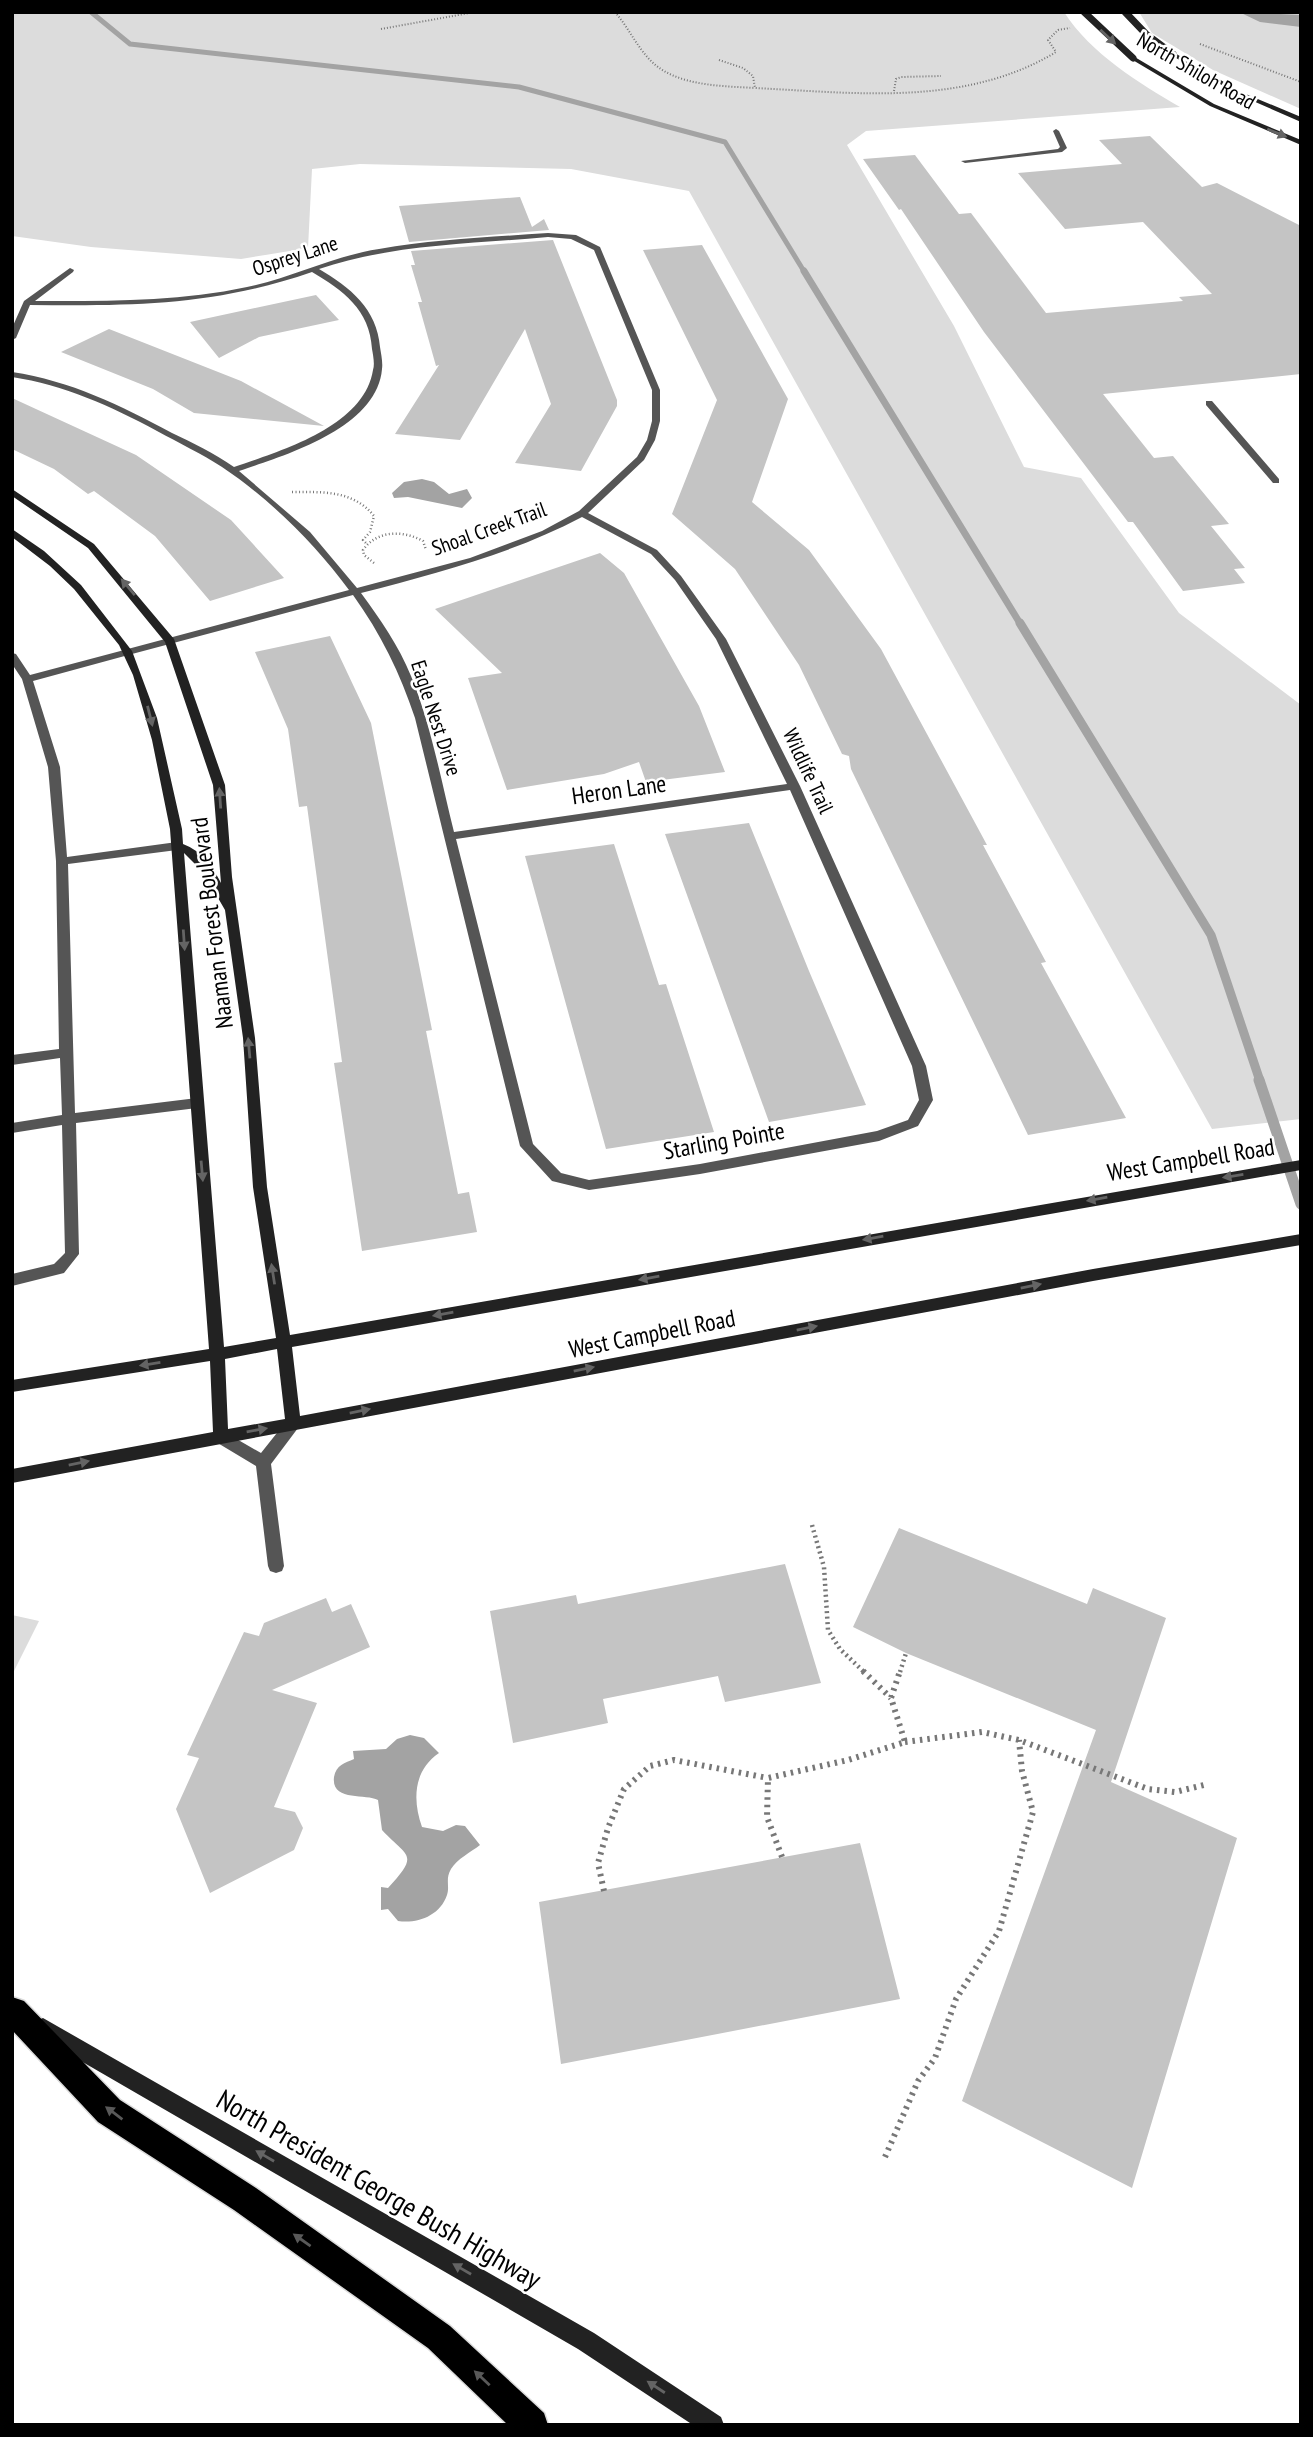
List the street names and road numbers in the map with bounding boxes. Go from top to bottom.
street label: North Shiloh Road [1132,26,1260,115]
street label: Osprey Lane [249,229,341,282]
street label: Shoal Creek Trail [428,495,550,562]
street label: Eagle Nest Drive [405,657,468,779]
street label: Wildlife Trail [777,724,840,818]
street label: Heron Lane [570,768,668,811]
street label: Naaman Forest Boulevard [183,816,240,1030]
street label: Starling Pointe [661,1115,787,1166]
street label: West Campbell Road [1105,1131,1277,1188]
street label: West Campbell Road [566,1302,738,1365]
street label: North President George Bush Highway [210,2080,549,2297]

